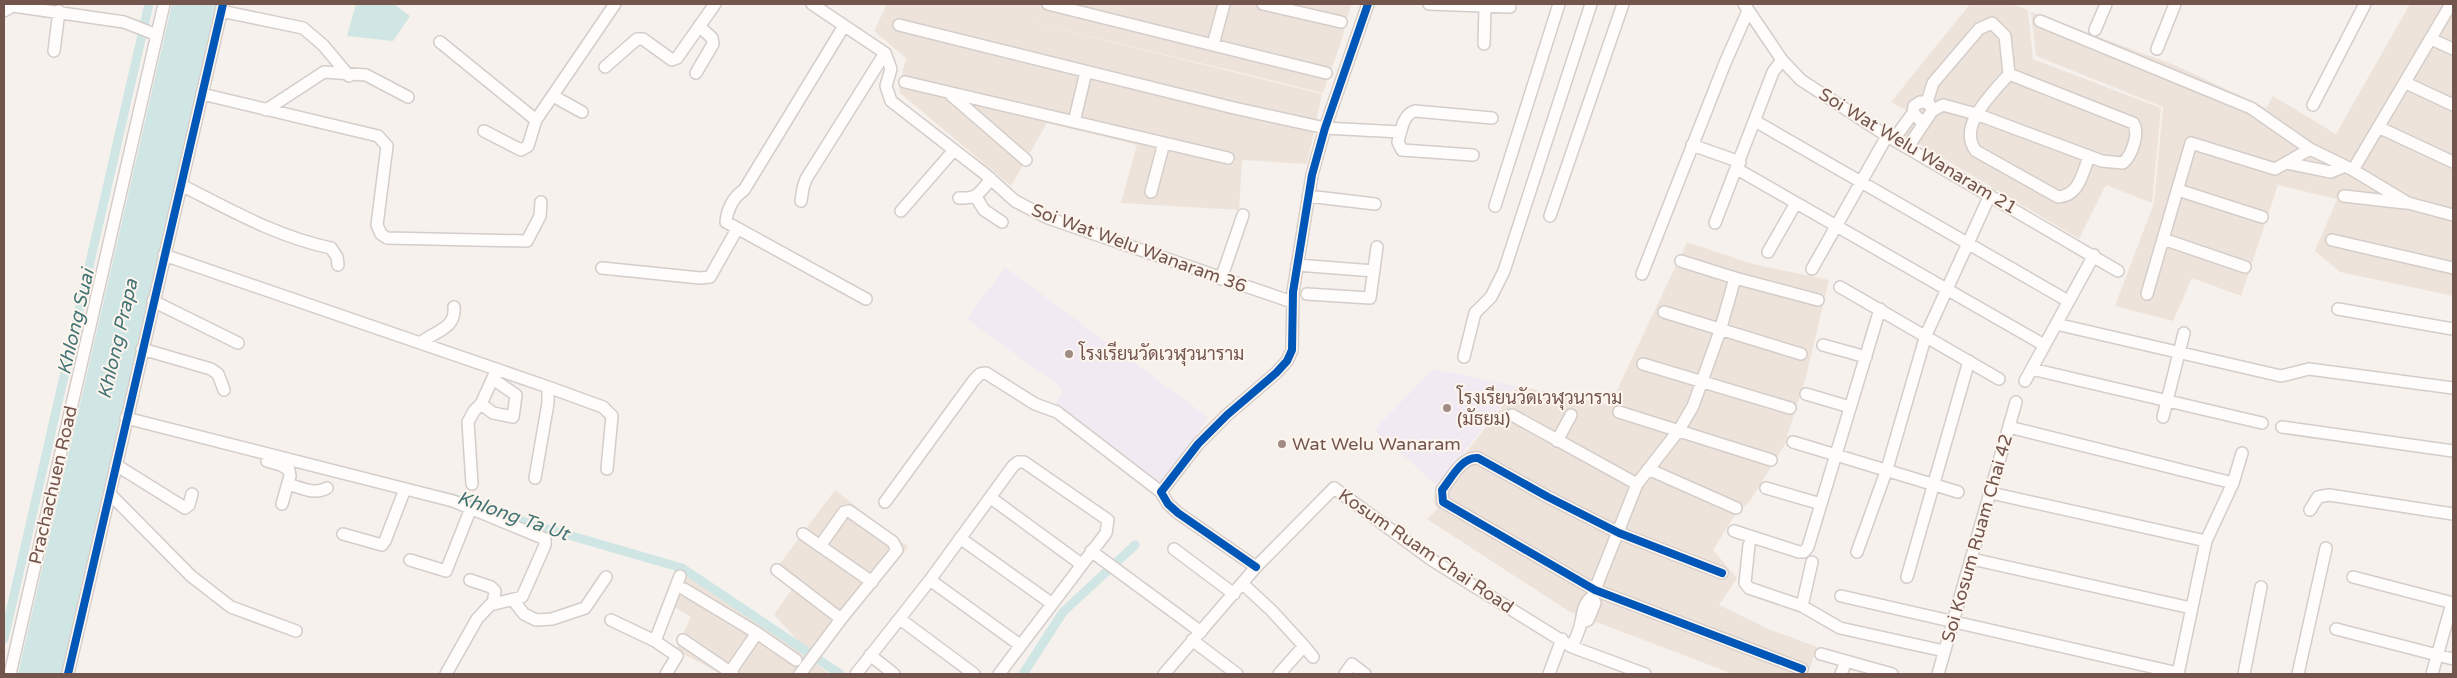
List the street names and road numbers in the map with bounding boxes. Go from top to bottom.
street label: Soi Wat Welu Wanaram 21 [1815,83,2021,219]
street label: Soi Wat Welu Wanaram 36 [1028,199,1250,297]
street label: Prachachuen Road [24,404,82,566]
street label: Soi Kosum Ruam Chai 42 [1937,431,2017,645]
street label: Kosum Ruam Chai Road [1334,484,1518,618]

